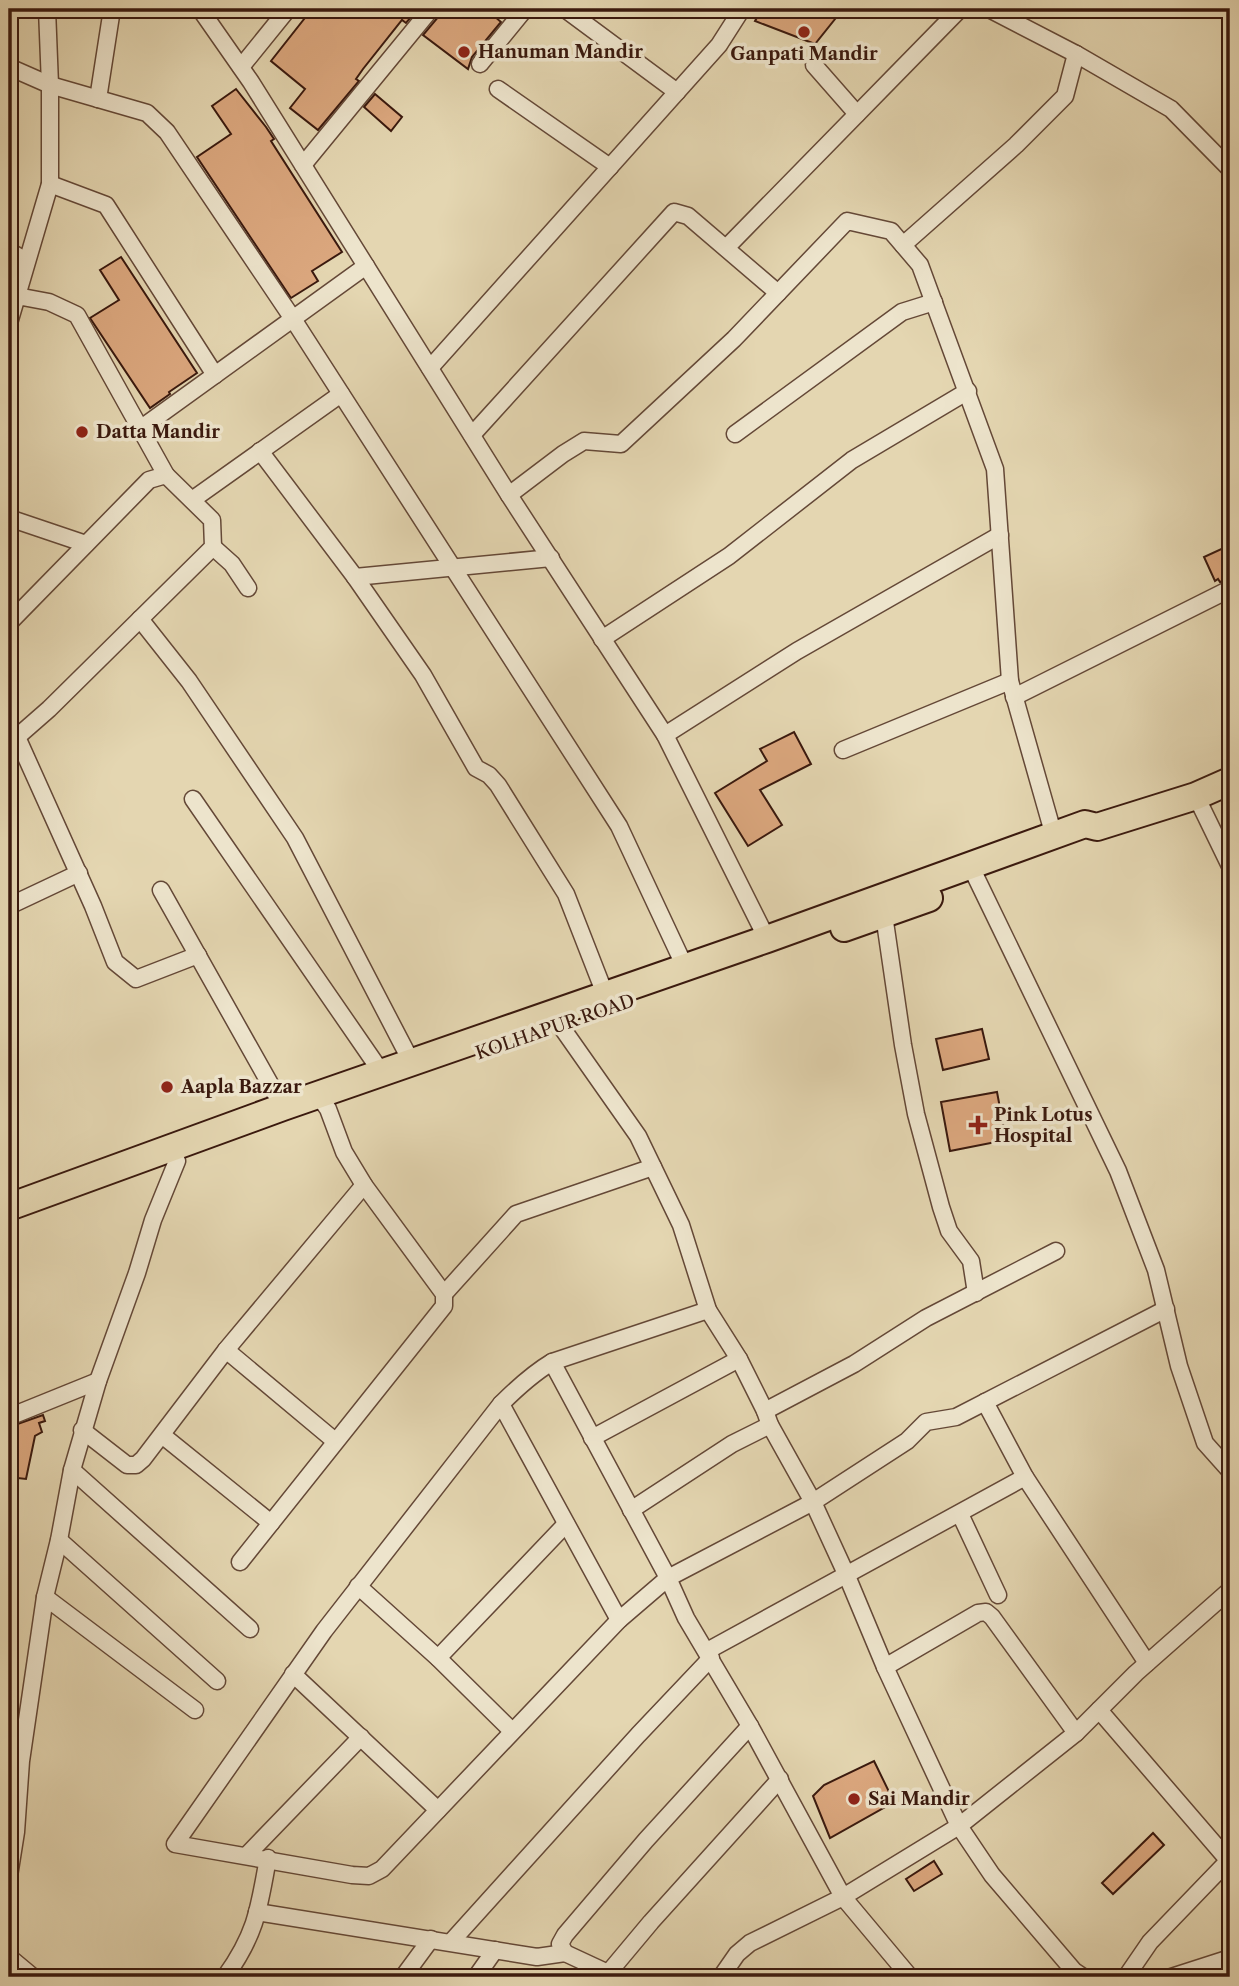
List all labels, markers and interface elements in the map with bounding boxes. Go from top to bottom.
marker: Ganpati Mandir [796,24,812,40]
place label: Hanuman Mandir [478,41,643,63]
place label: Ganpati Mandir [730,43,878,65]
marker: Hanuman Mandir [456,44,472,60]
place label: Datta Mandir [96,421,220,443]
marker: Datta Mandir [74,424,90,440]
street label: KOLHAPUR ROAD [473,989,637,1065]
place label: Aapla Bazzar [180,1076,302,1098]
marker: Aapla Bazzar [159,1079,175,1095]
place label: Pink Lotus Hospital [994,1104,1093,1147]
marker: Pink Lotus Hospital [968,1115,988,1135]
place label: Sai Mandir [868,1788,970,1810]
marker: Sai Mandir [846,1791,862,1807]

